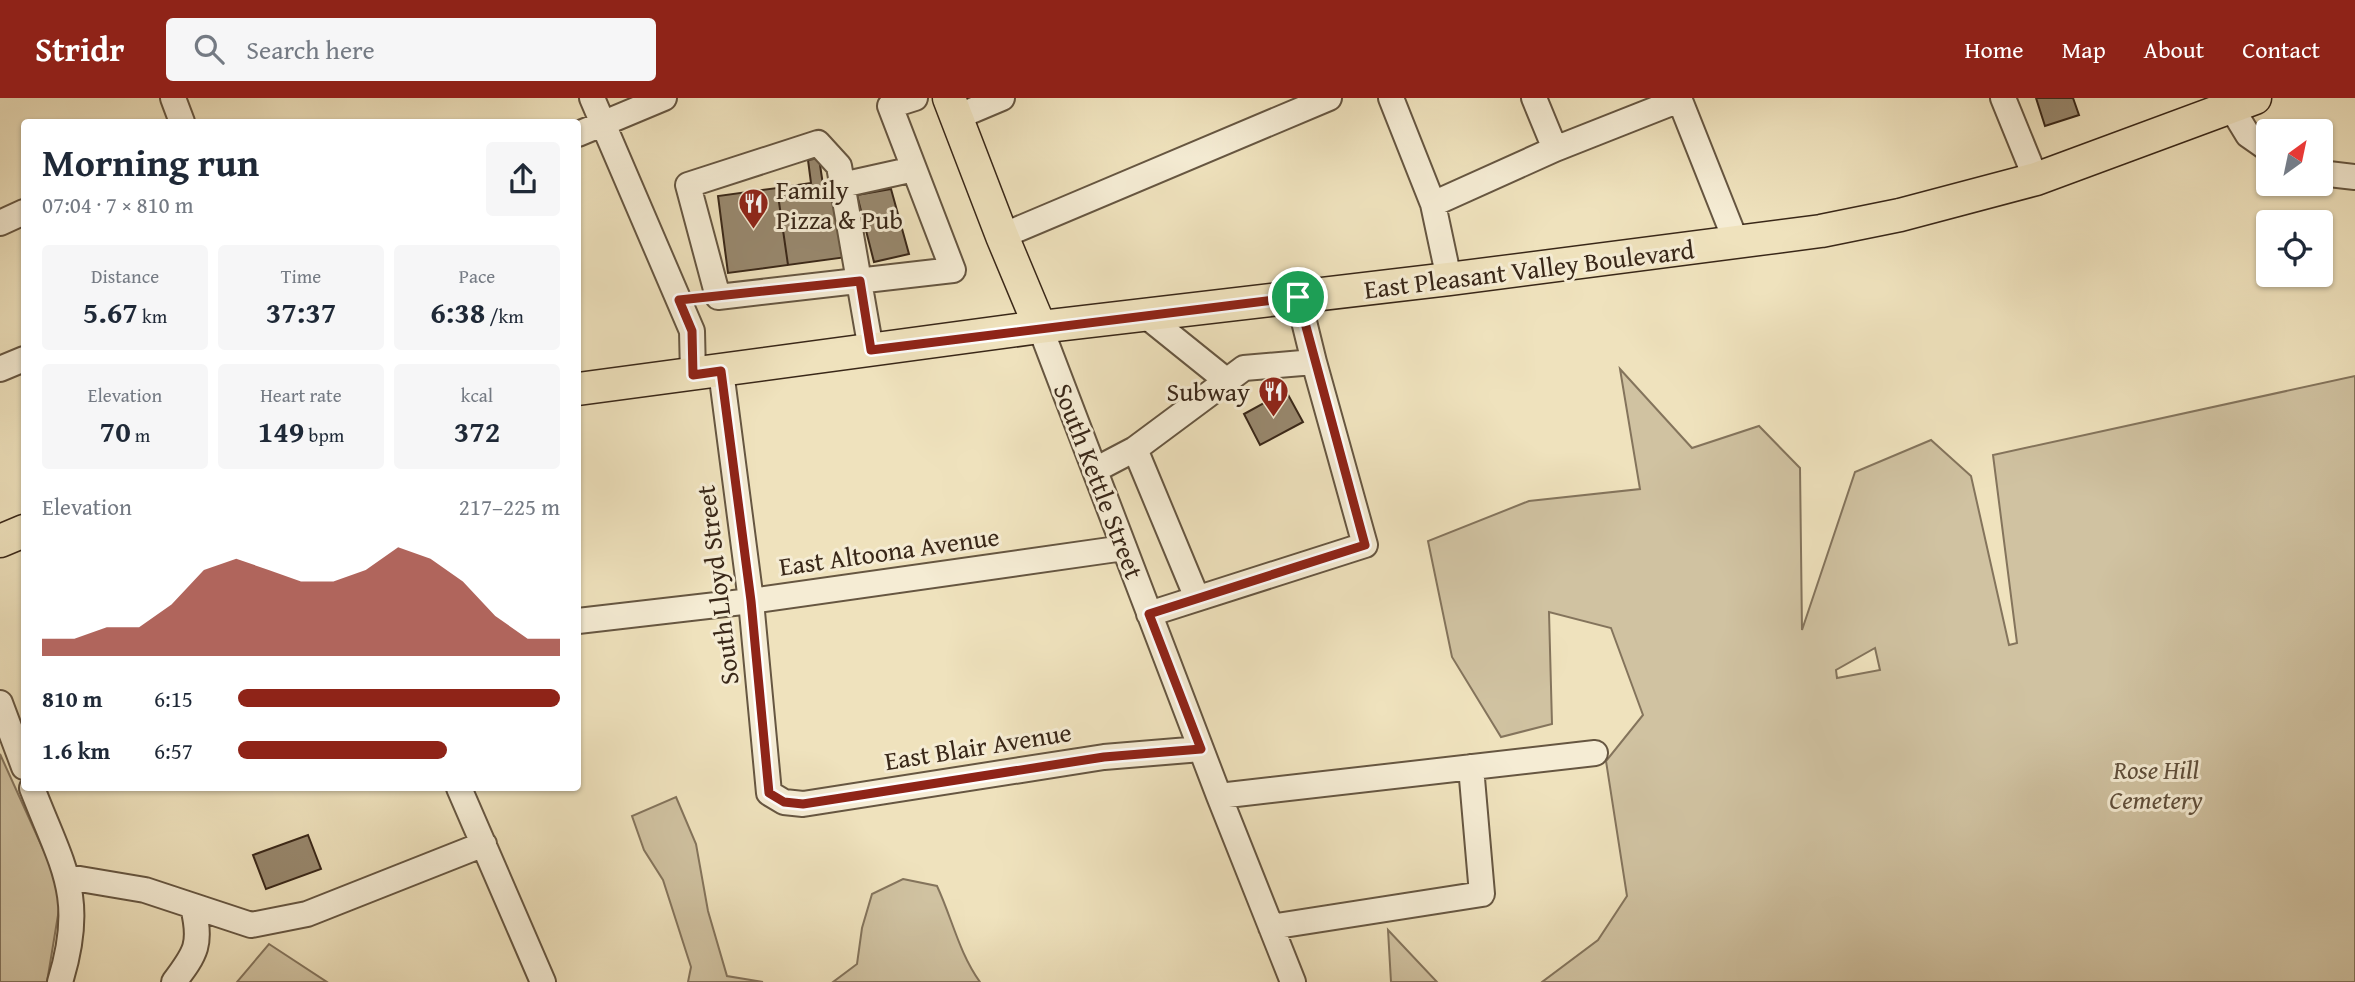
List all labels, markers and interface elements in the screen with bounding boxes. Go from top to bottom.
search box [166,18,656,81]
text: Stridr [35,25,124,73]
icon: search [190,30,228,68]
text: Search here [246,30,375,69]
text: Home [1965,32,2024,67]
text: Map [2062,32,2106,67]
text: About [2144,32,2204,67]
text: Contact [2242,32,2320,67]
north arrow [2256,119,2333,196]
map controls [2256,119,2333,287]
text: Morning run [42,134,259,190]
button: share [486,142,560,216]
place label: Family Pizza & Pub [776,170,903,239]
restaurant icon: Family Pizza & Pub [736,187,770,231]
text: 07:04 · 7 × 810 m [42,188,194,221]
button: locate [2256,210,2333,287]
street label: East Pleasant Valley Boulevard [1362,229,1696,309]
text: Distance [91,262,159,290]
text: Time [281,262,321,290]
text: Pace [459,262,495,290]
pin [1268,267,1328,327]
icon: arrive [1279,278,1317,316]
text: 5.67 [83,290,138,334]
text: 37:37 [266,290,336,334]
text: 6:38 [430,290,485,334]
text: km [138,302,167,330]
text: /km [485,302,524,330]
place label: Subway [1166,372,1250,411]
restaurant icon: Subway [1256,374,1290,418]
street label: South Kettle Street [1044,378,1154,584]
text: Elevation [88,381,162,409]
text: Heart rate [260,381,342,409]
text: kcal [461,381,493,409]
text: 70 [100,409,131,453]
text: 149 [258,409,304,453]
text: 372 [454,409,500,453]
text: m [131,421,150,449]
text: bpm [304,421,344,449]
street label: South Lloyd Street [685,483,749,687]
text: Elevation [42,490,132,523]
text: 217–225 m [459,490,560,523]
street label: East Altoona Avenue [776,516,1002,586]
text: 810 m [42,682,103,715]
text: 6:15 [154,682,193,715]
street label: East Blair Avenue [882,712,1074,780]
text: 1.6 km [42,734,110,767]
text: 6:57 [154,734,193,767]
park label: Rose Hill Cemetery [2109,750,2203,819]

